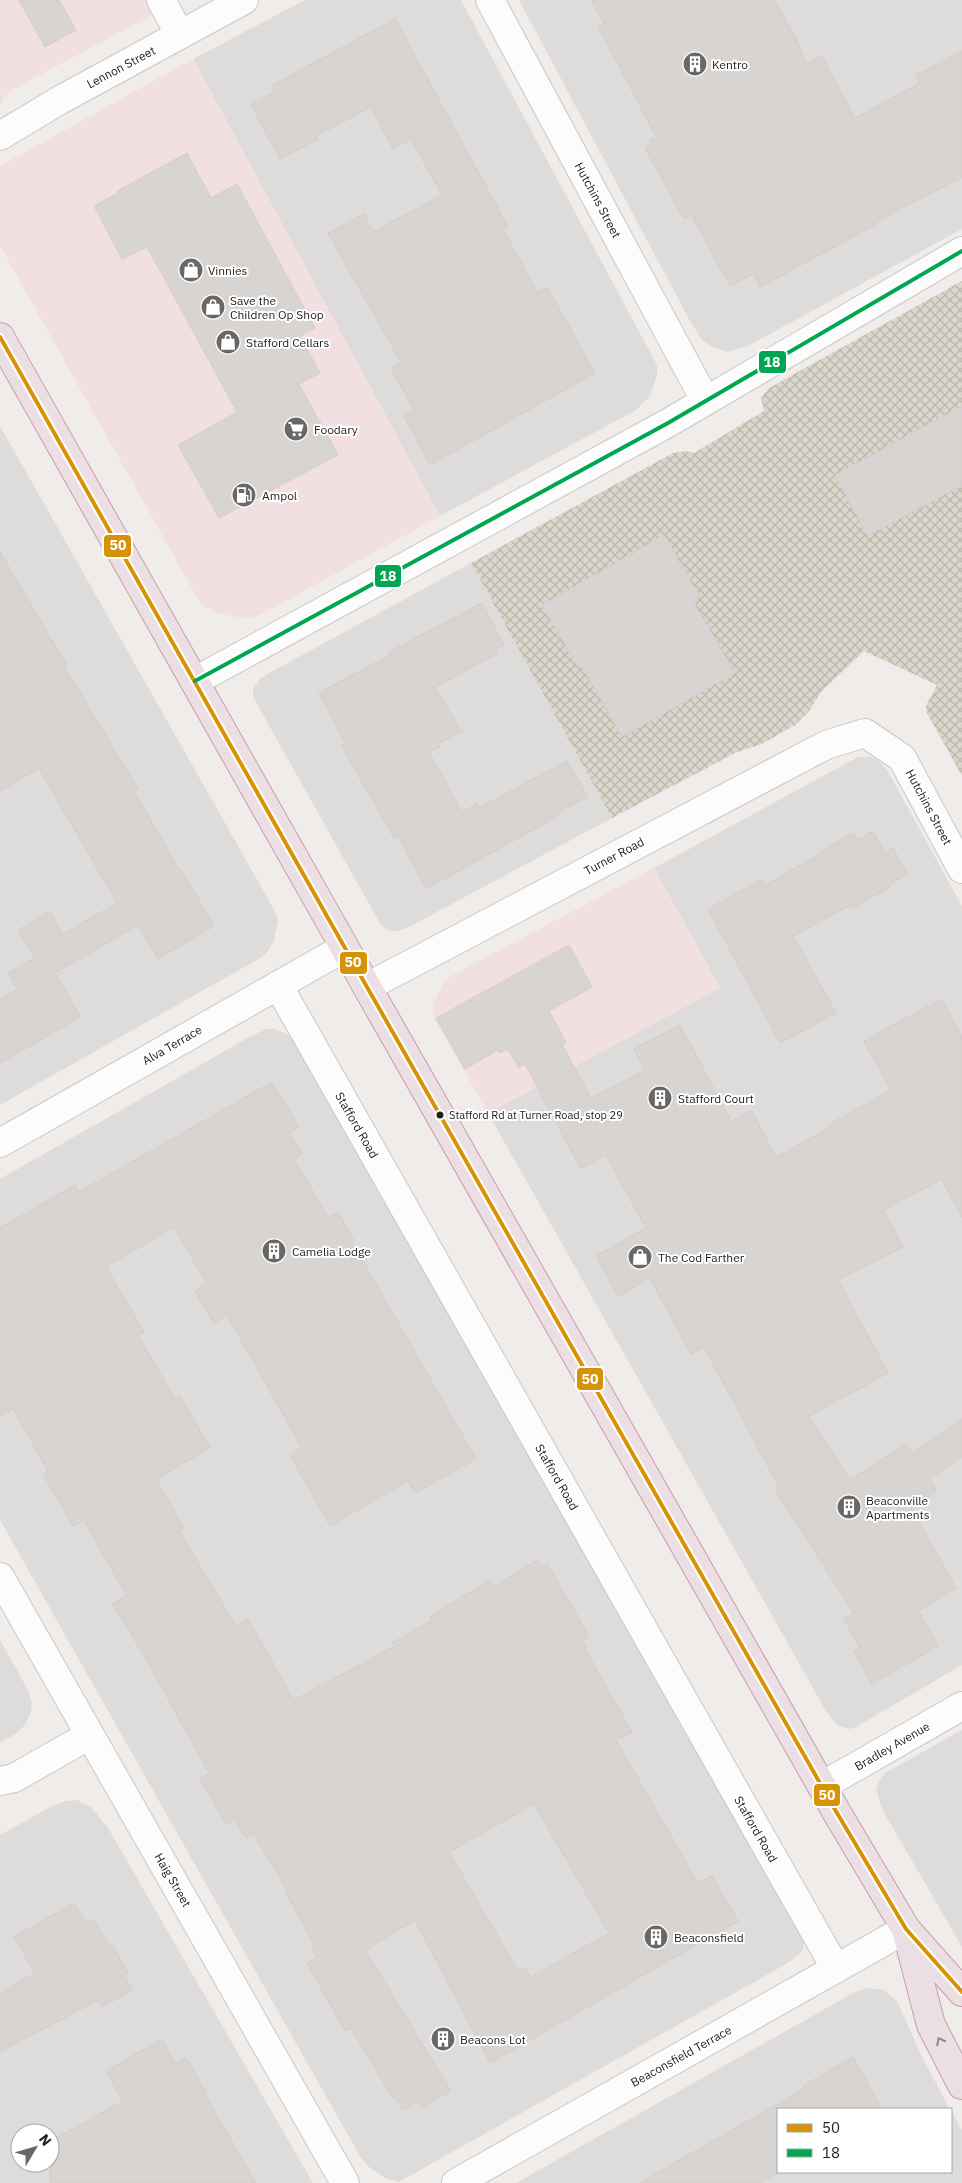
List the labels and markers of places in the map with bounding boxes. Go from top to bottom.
building icon: Kentro [682,51,708,77]
place label: Kentro [712,57,748,72]
shop icon: Vinnies [178,257,204,283]
place label: Vinnies [208,263,248,278]
place label: Save the Children Op Shop [230,293,324,322]
shop icon: Save the Children Op Shop [200,294,226,320]
shop icon: Stafford Cellars [215,329,241,355]
place label: Stafford Cellars [246,335,329,350]
supermarket icon: Foodary [283,416,309,442]
place label: Foodary [314,422,358,437]
fuel station icon: Ampol [231,482,257,508]
place label: Ampol [262,488,297,503]
building icon: Stafford Court [647,1085,673,1111]
place label: Stafford Court [678,1091,754,1106]
place label: Stafford Rd at Turner Road, stop 29 [449,1108,623,1122]
marker: Stafford Rd at Turner Road, stop 29 [435,1110,445,1120]
building icon: Camelia Lodge [261,1238,287,1264]
place label: Camelia Lodge [292,1244,371,1259]
shop icon: The Cod Farther [627,1244,653,1270]
place label: The Cod Farther [658,1250,745,1265]
place label: Beaconville Apartments [866,1493,930,1522]
building icon: Beaconville Apartments [836,1494,862,1520]
building icon: Beaconsfield [643,1924,669,1950]
place label: Beaconsfield [674,1930,744,1945]
building icon: Beacons Lot [430,2026,456,2052]
place label: Beacons Lot [460,2032,526,2047]

